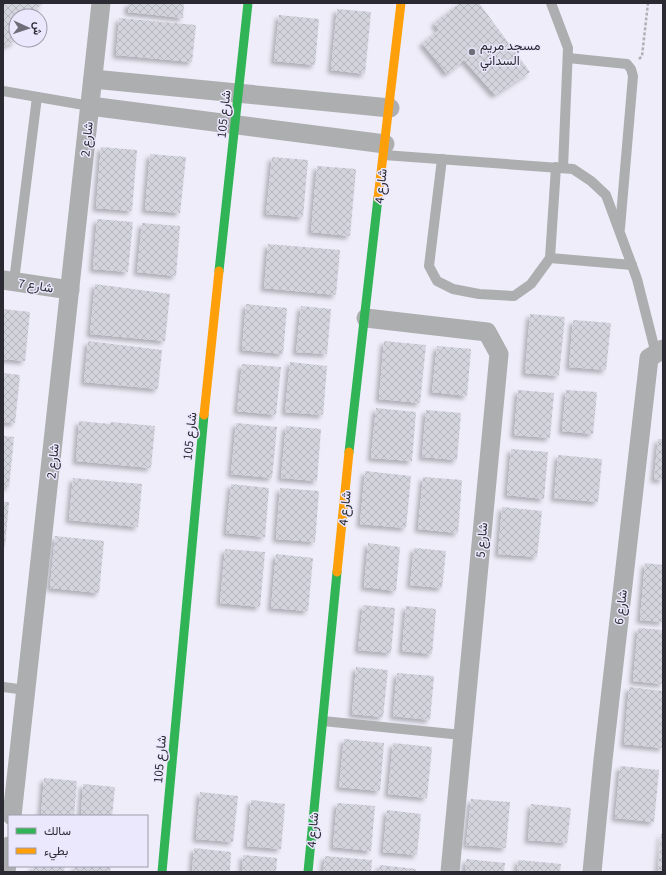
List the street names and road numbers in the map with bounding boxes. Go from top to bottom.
street label: شارع 105 [213,89,235,139]
street label: شارع 2 [76,121,98,158]
street label: شارع 4 [370,168,392,205]
street label: شارع 7 [17,274,55,298]
street label: شارع 105 [179,411,201,461]
street label: شارع 2 [42,443,64,480]
street label: شارع 4 [334,490,356,527]
street label: شارع 5 [471,522,492,558]
street label: شارع 6 [610,589,632,626]
street label: شارع 105 [149,734,171,784]
street label: شارع 4 [302,812,323,848]

